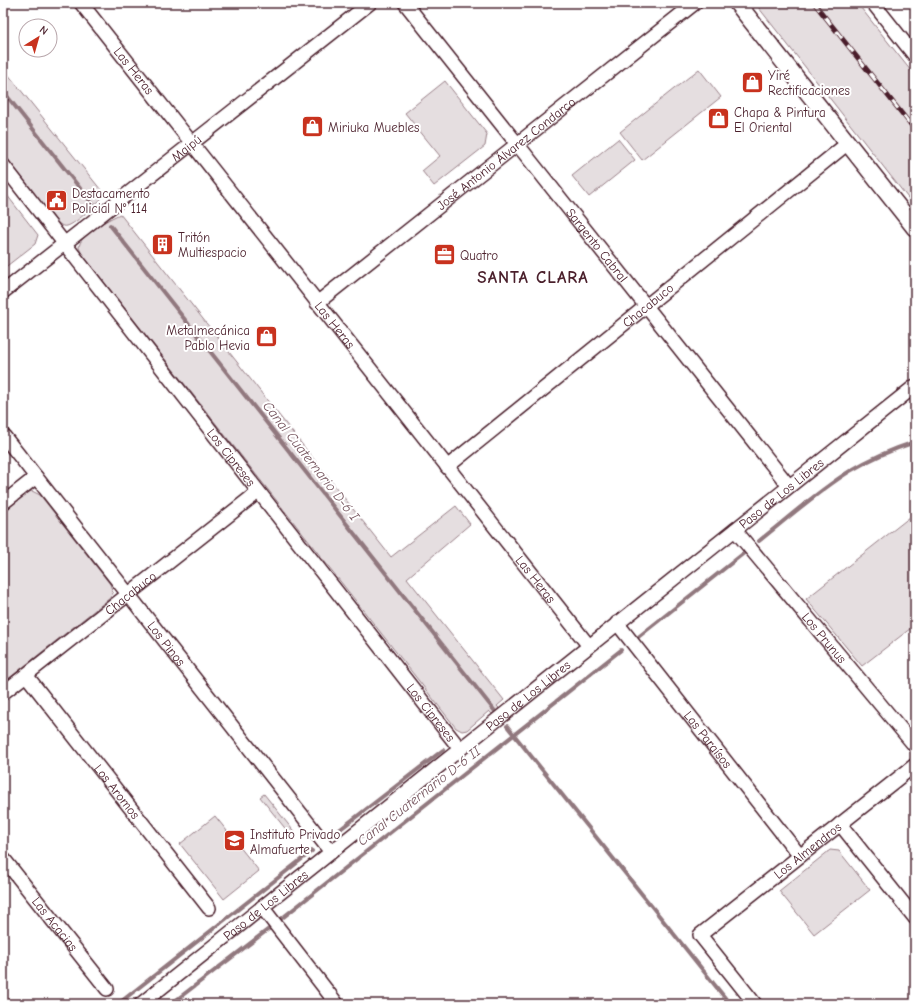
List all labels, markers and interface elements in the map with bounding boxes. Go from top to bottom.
north arrow [18,18,58,58]
text: N [37,23,50,38]
street label: Las Heras [111,44,157,97]
place label: Yiré Rectificaciones [768,68,850,98]
shop icon: Yiré Rectificaciones [739,69,765,95]
street label: José Antonio Álvarez Condarco [433,94,578,213]
place label: Chapa & Pintura El Oriental [734,105,826,135]
shop icon: Chapa & Pintura El Oriental [706,106,732,132]
shop icon: Miriuka Muebles [300,114,326,140]
place label: Miriuka Muebles [328,120,419,135]
street label: Maipú [168,131,204,164]
place label: Destacamento Policial N° 114 [72,186,150,216]
public building icon: Destacamento Policial N° 114 [44,187,70,213]
street label: Sargento Cabral [563,205,631,285]
place label: Tritón Multiespacio [178,230,247,260]
building icon: Tritón Multiespacio [149,231,175,257]
office icon: Quatro [431,242,457,268]
place label: Quatro [460,248,498,263]
district label: SANTA CLARA [477,268,589,287]
street label: Chacabuco [619,280,676,330]
street label: Las Heras [312,298,358,351]
place label: Metalmecánica Pablo Hevia [166,323,250,353]
shop icon: Metalmecánica Pablo Hevia [253,324,279,350]
water label: Canal Cuaternario D-6 I [259,398,364,525]
street label: Los Cipreses [204,425,259,489]
street label: Paso de Los Libres [736,455,826,531]
street label: Las Heras [513,552,559,605]
street label: Chacabuco [101,568,159,618]
street label: Los Prunus [799,609,850,666]
street label: Los Pinos [145,618,189,669]
street label: Paso de Los Libres [483,657,573,733]
street label: Los Cipreses [404,680,459,744]
street label: Las Paraísos [681,708,735,771]
water label: Canal Cuaternario D-6 II [354,742,485,849]
street label: Los Aromos [91,761,143,822]
street label: Los Almendros [771,819,844,881]
place label: Instituto Privado Almafuerte [250,827,340,857]
school or university icon: Instituto Privado Almafuerte [222,828,248,854]
street label: Paso de Los Libres [220,867,311,943]
street label: Las Acacias [29,894,81,954]

